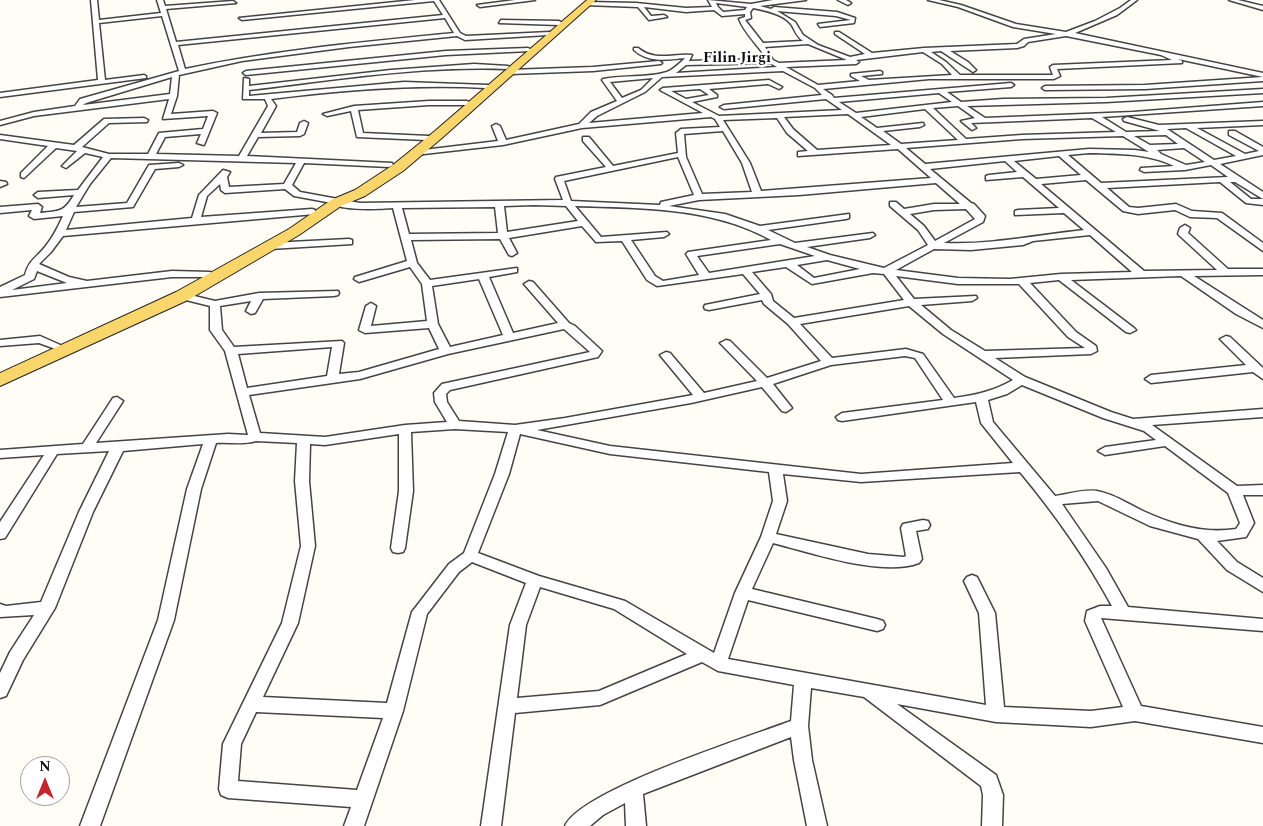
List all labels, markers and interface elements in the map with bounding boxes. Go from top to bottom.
district label: Filin Jirgi [703,50,771,68]
north arrow [20,756,70,806]
text: N [39,756,51,777]

